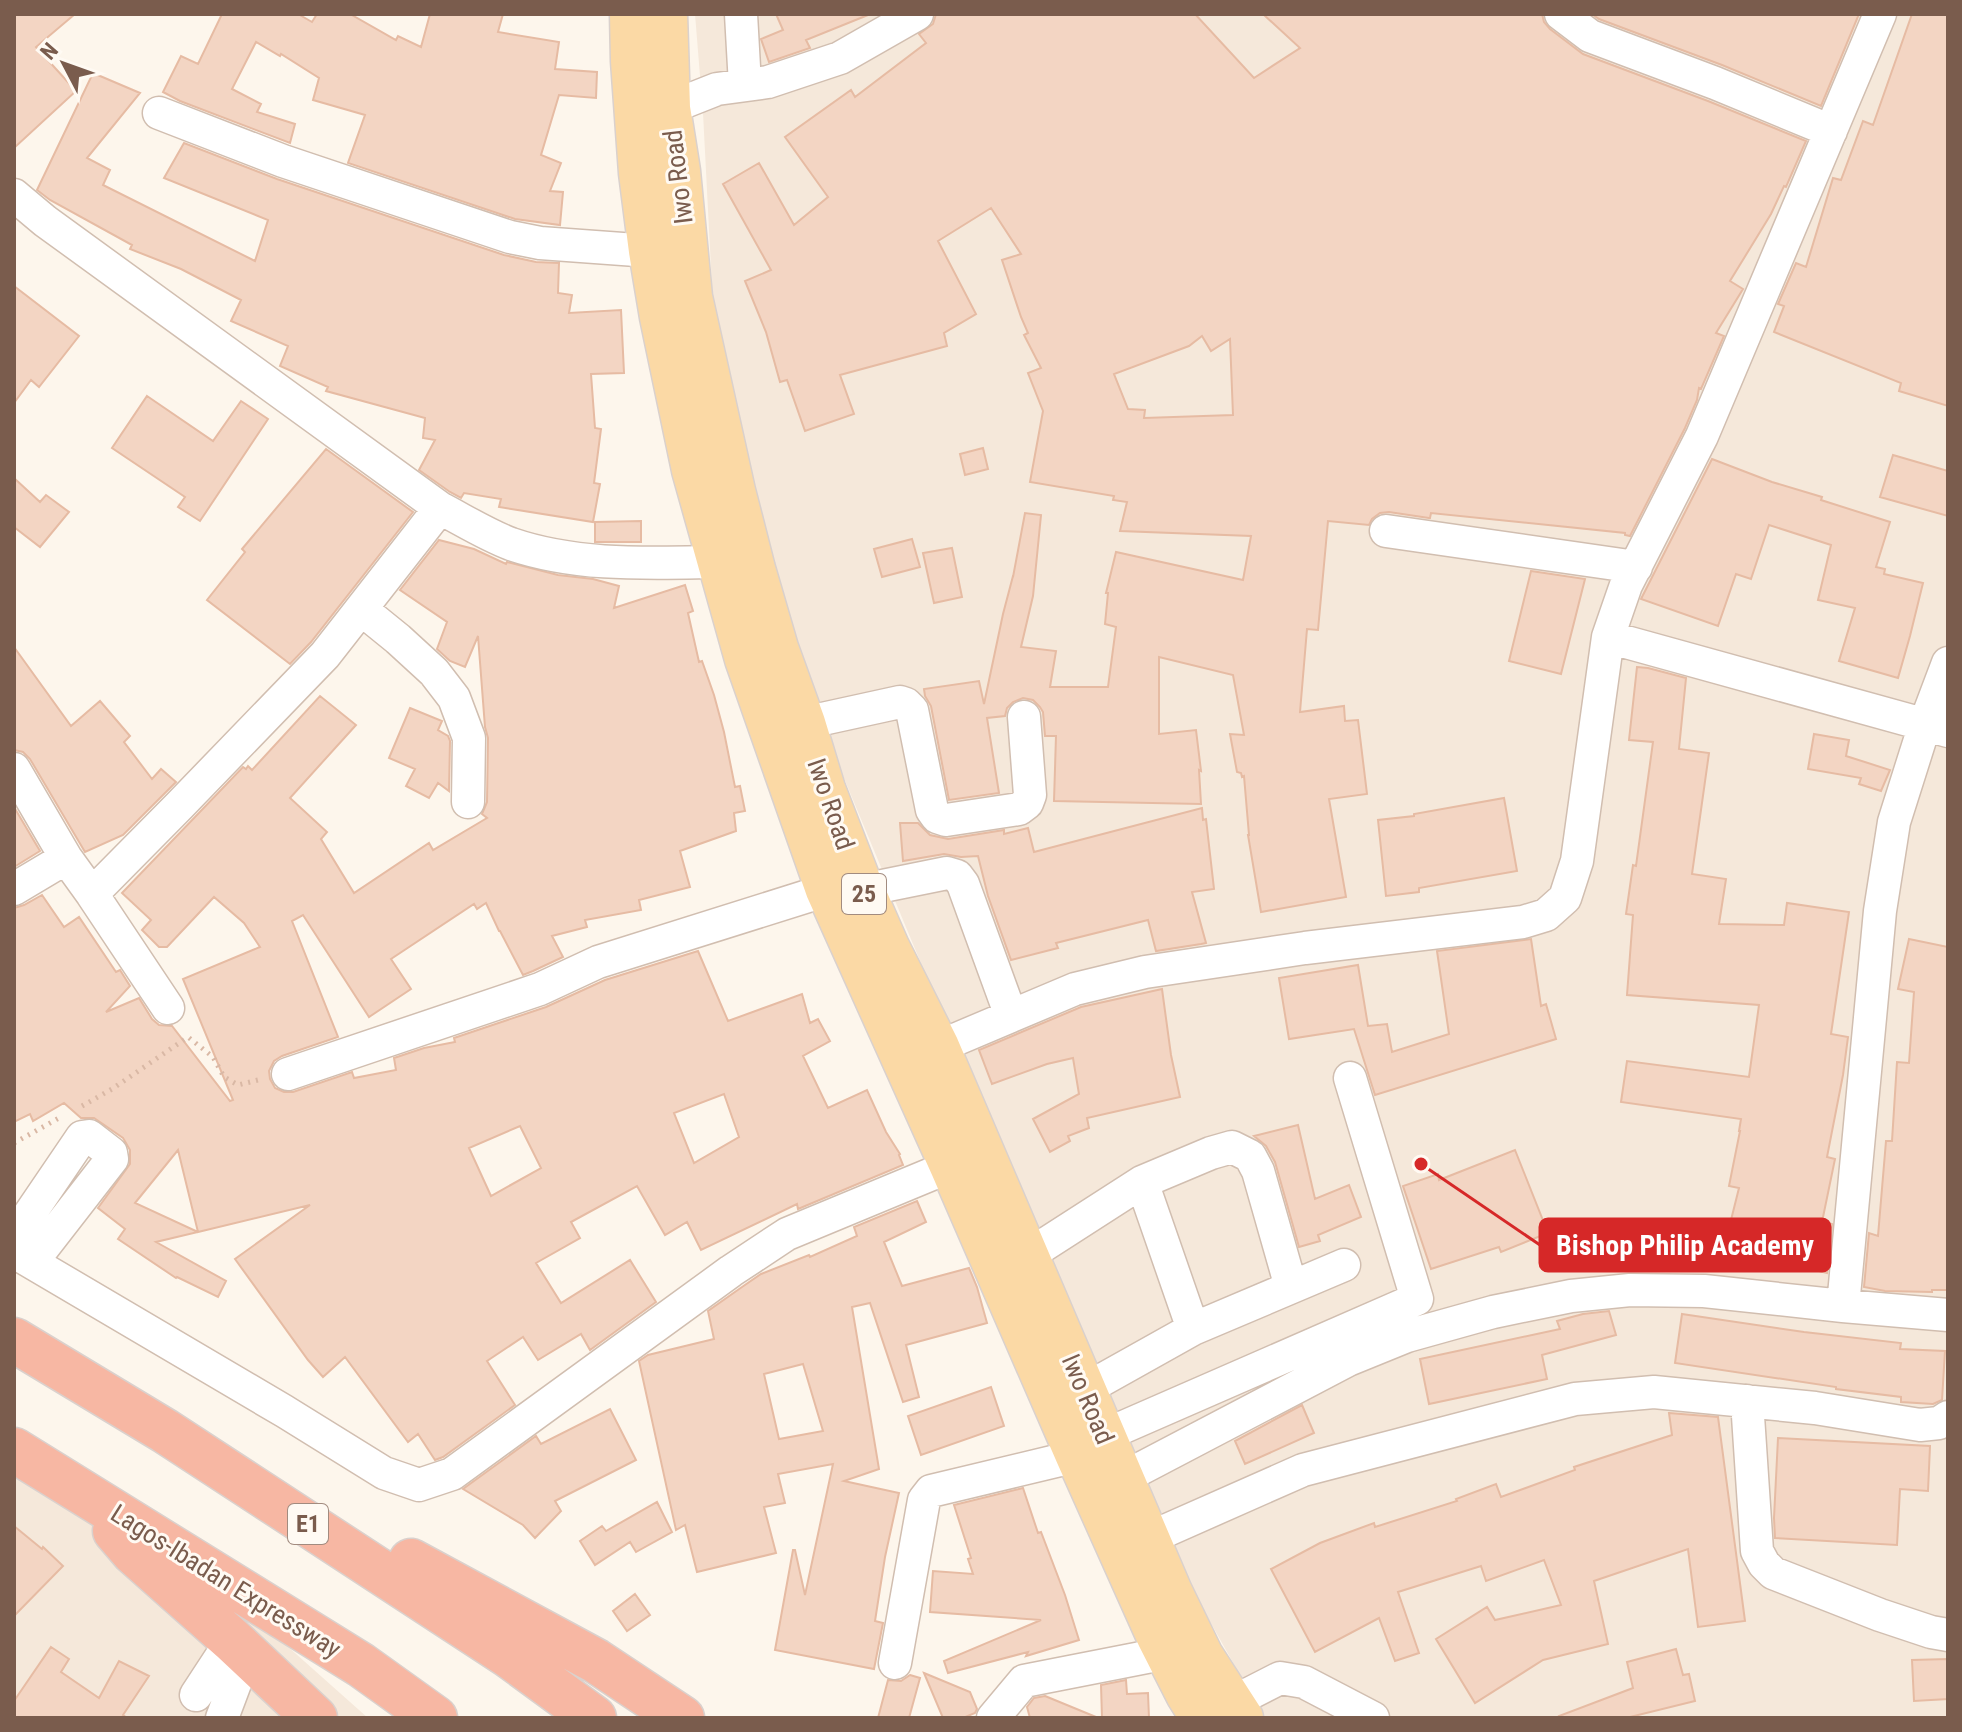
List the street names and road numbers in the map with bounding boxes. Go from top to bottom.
street label: Iwo Road [657,128,699,226]
street label: Iwo Road [801,754,861,854]
road number: 25 [842,874,886,914]
street label: Iwo Road [1056,1350,1120,1448]
street label: Lagos-Ibadan Expressway [106,1498,347,1664]
road number: E1 [288,1504,328,1544]

